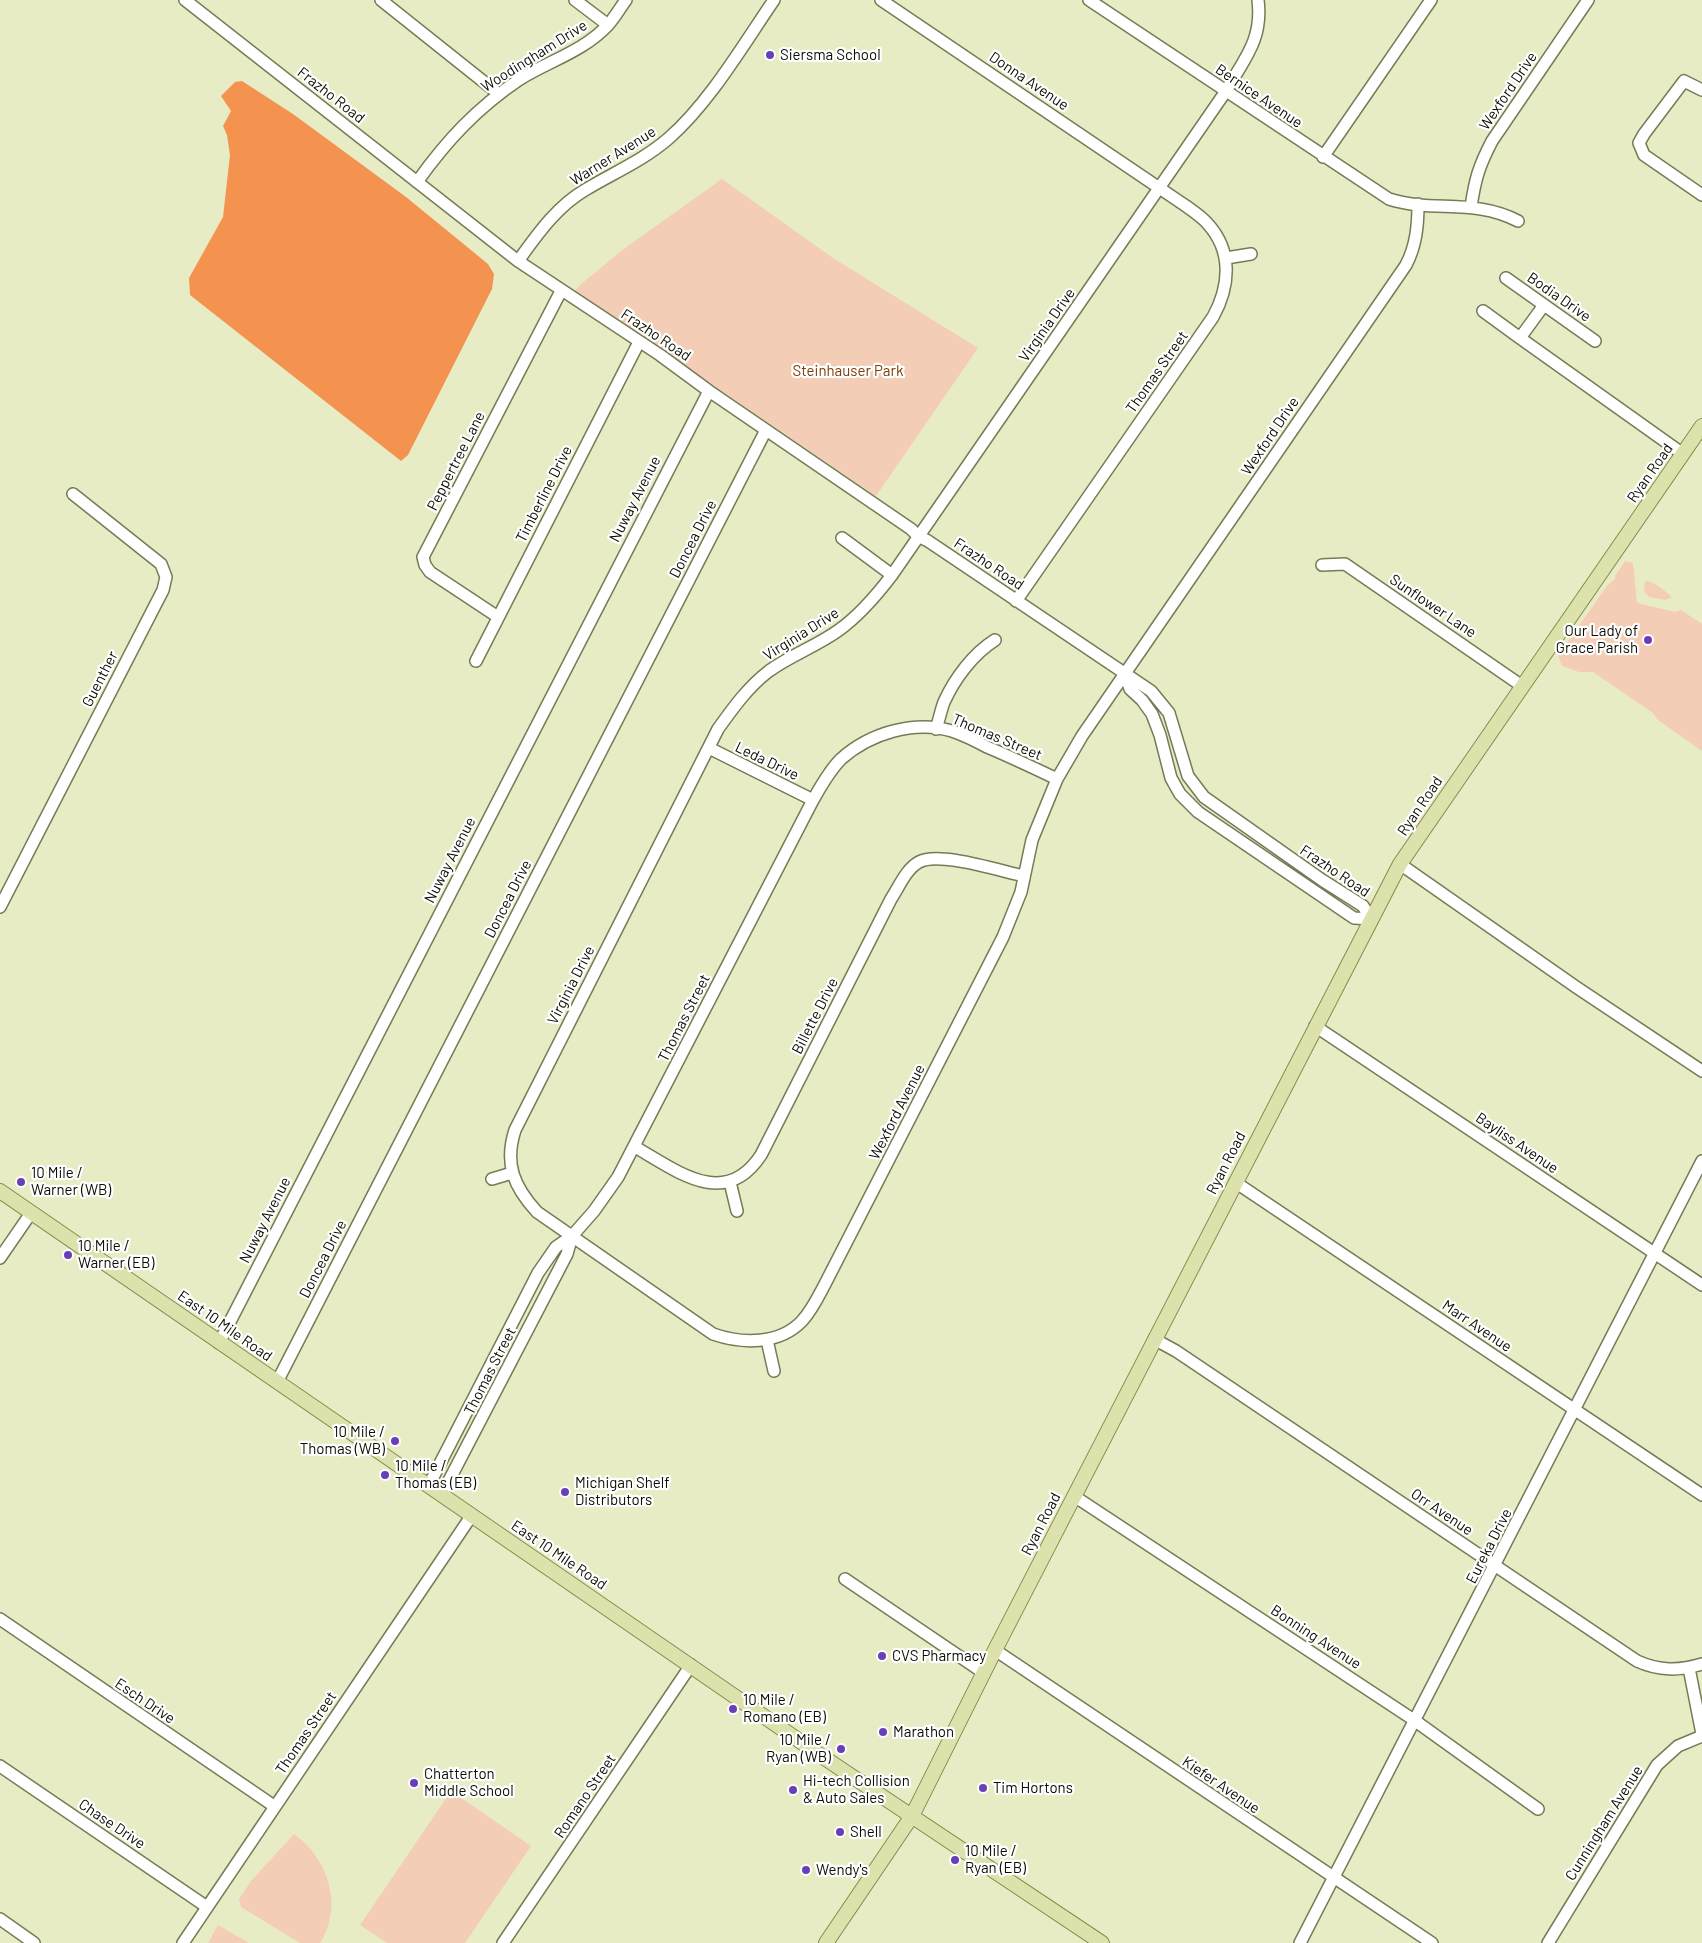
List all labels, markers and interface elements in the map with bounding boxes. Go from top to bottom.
street label: Woodingham Drive [478,16,590,96]
place label: Siersma School [780,46,881,64]
street label: Donna Avenue [986,48,1072,114]
marker: Siersma School [764,49,776,61]
street label: Wexford Drive [1475,49,1541,133]
street label: Bernice Avenue [1212,60,1306,132]
street label: Frazho Road [294,63,368,127]
street label: Warner Avenue [567,122,659,190]
street label: Bodia Drive [1524,268,1594,326]
street label: Virginia Drive [1015,285,1079,365]
street label: Frazho Road [618,305,694,365]
street label: Thomas Street [1122,328,1192,416]
park label: Steinhauser Park [793,362,903,380]
street label: Wexford Drive [1237,394,1303,478]
street label: Peppertree Lane [423,408,489,514]
street label: Ryan Road [1623,440,1677,506]
street label: Timberline Drive [512,443,576,545]
street label: Nuway Avenue [606,453,664,545]
street label: Doncea Drive [666,497,720,581]
street label: Frazho Road [951,534,1027,594]
street label: Sunflower Lane [1386,570,1480,642]
street label: Virginia Drive [760,604,842,664]
place label: Our Lady of Grace Parish [1556,622,1638,657]
marker: Our Lady of Grace Parish [1642,634,1654,646]
street label: Guenther [78,648,122,710]
street label: Thomas Street [949,710,1045,764]
street label: Leda Drive [732,738,802,784]
street label: Ryan Road [1394,773,1446,839]
street label: Nuway Avenue [421,814,479,906]
street label: Frazho Road [1297,841,1373,901]
street label: Doncea Drive [481,857,535,941]
street label: Virginia Drive [544,943,598,1027]
street label: Thomas Street [654,971,714,1065]
street label: Billette Drive [788,975,842,1057]
street label: Wexford Avenue [865,1061,929,1163]
street label: Bayliss Avenue [1472,1109,1562,1177]
street label: Ryan Road [1203,1129,1249,1197]
place label: 10 Mile / Warner (WB) [31,1164,111,1199]
street label: Nuway Avenue [236,1174,294,1266]
marker: 10 Mile / Warner (WB) [15,1176,27,1188]
street label: Doncea Drive [296,1217,350,1301]
place label: 10 Mile / Warner (EB) [78,1237,154,1272]
marker: 10 Mile / Warner (EB) [62,1249,74,1261]
street label: East 10 Mile Road [174,1287,276,1365]
street label: Marr Avenue [1439,1296,1515,1356]
street label: Thomas Street [460,1324,520,1418]
place label: 10 Mile / Thomas (WB) [300,1423,385,1458]
marker: 10 Mile / Thomas (WB) [389,1435,401,1447]
place label: 10 Mile / Thomas (EB) [395,1457,476,1492]
marker: 10 Mile / Thomas (EB) [379,1469,391,1481]
place label: Michigan Shelf Distributors [575,1474,670,1509]
street label: Orr Avenue [1408,1485,1476,1539]
marker: Michigan Shelf Distributors [559,1486,571,1498]
street label: Ryan Road [1018,1490,1064,1558]
street label: Eureka Drive [1462,1505,1516,1587]
street label: East 10 Mile Road [508,1516,610,1594]
street label: Bonning Avenue [1267,1601,1365,1673]
place label: CVS Pharmacy [892,1647,986,1665]
marker: CVS Pharmacy [876,1650,888,1662]
street label: Esch Drive [112,1674,178,1728]
street label: Thomas Street [272,1688,340,1778]
place label: 10 Mile / Romano (EB) [743,1691,826,1726]
marker: 10 Mile / Romano (EB) [727,1703,739,1715]
place label: Marathon [893,1723,954,1741]
marker: Marathon [877,1726,889,1738]
place label: 10 Mile / Ryan (WB) [766,1731,831,1766]
marker: 10 Mile / Ryan (WB) [835,1743,847,1755]
street label: Romano Street [550,1751,620,1841]
street label: Kiefer Avenue [1179,1752,1263,1818]
street label: Cunningham Avenue [1561,1762,1647,1884]
place label: Chatterton Middle School [424,1765,514,1800]
place label: Hi-tech Collision & Auto Sales [803,1772,910,1807]
marker: Chatterton Middle School [408,1777,420,1789]
place label: Tim Hortons [993,1779,1073,1797]
marker: Tim Hortons [977,1782,989,1794]
marker: Hi-tech Collision & Auto Sales [787,1784,799,1796]
street label: Chase Drive [75,1795,149,1853]
place label: Shell [850,1823,882,1841]
marker: Shell [834,1826,846,1838]
place label: 10 Mile / Ryan (EB) [965,1842,1026,1877]
marker: 10 Mile / Ryan (EB) [949,1854,961,1866]
place label: Wendy's [816,1861,868,1879]
marker: Wendy's [800,1864,812,1876]

